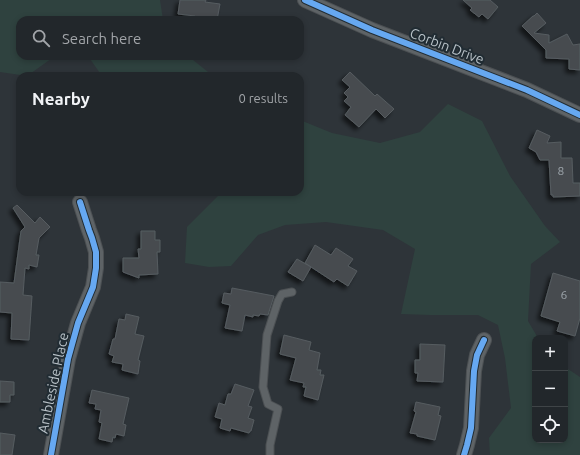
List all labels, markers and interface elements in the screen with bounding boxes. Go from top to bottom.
search box [16,16,304,60]
street label: Corbin Drive [408,25,486,67]
icon: search [30,27,52,49]
text: Search here [62,30,141,47]
text: Nearby [32,89,90,108]
text: 0 results [238,91,288,105]
house number: 8 [558,164,565,177]
house number: 6 [561,288,568,301]
street label: Ambleside Place [34,331,72,435]
map controls [532,335,568,443]
button: + [532,335,568,371]
button: − [532,371,568,407]
button: locate [532,407,568,443]

